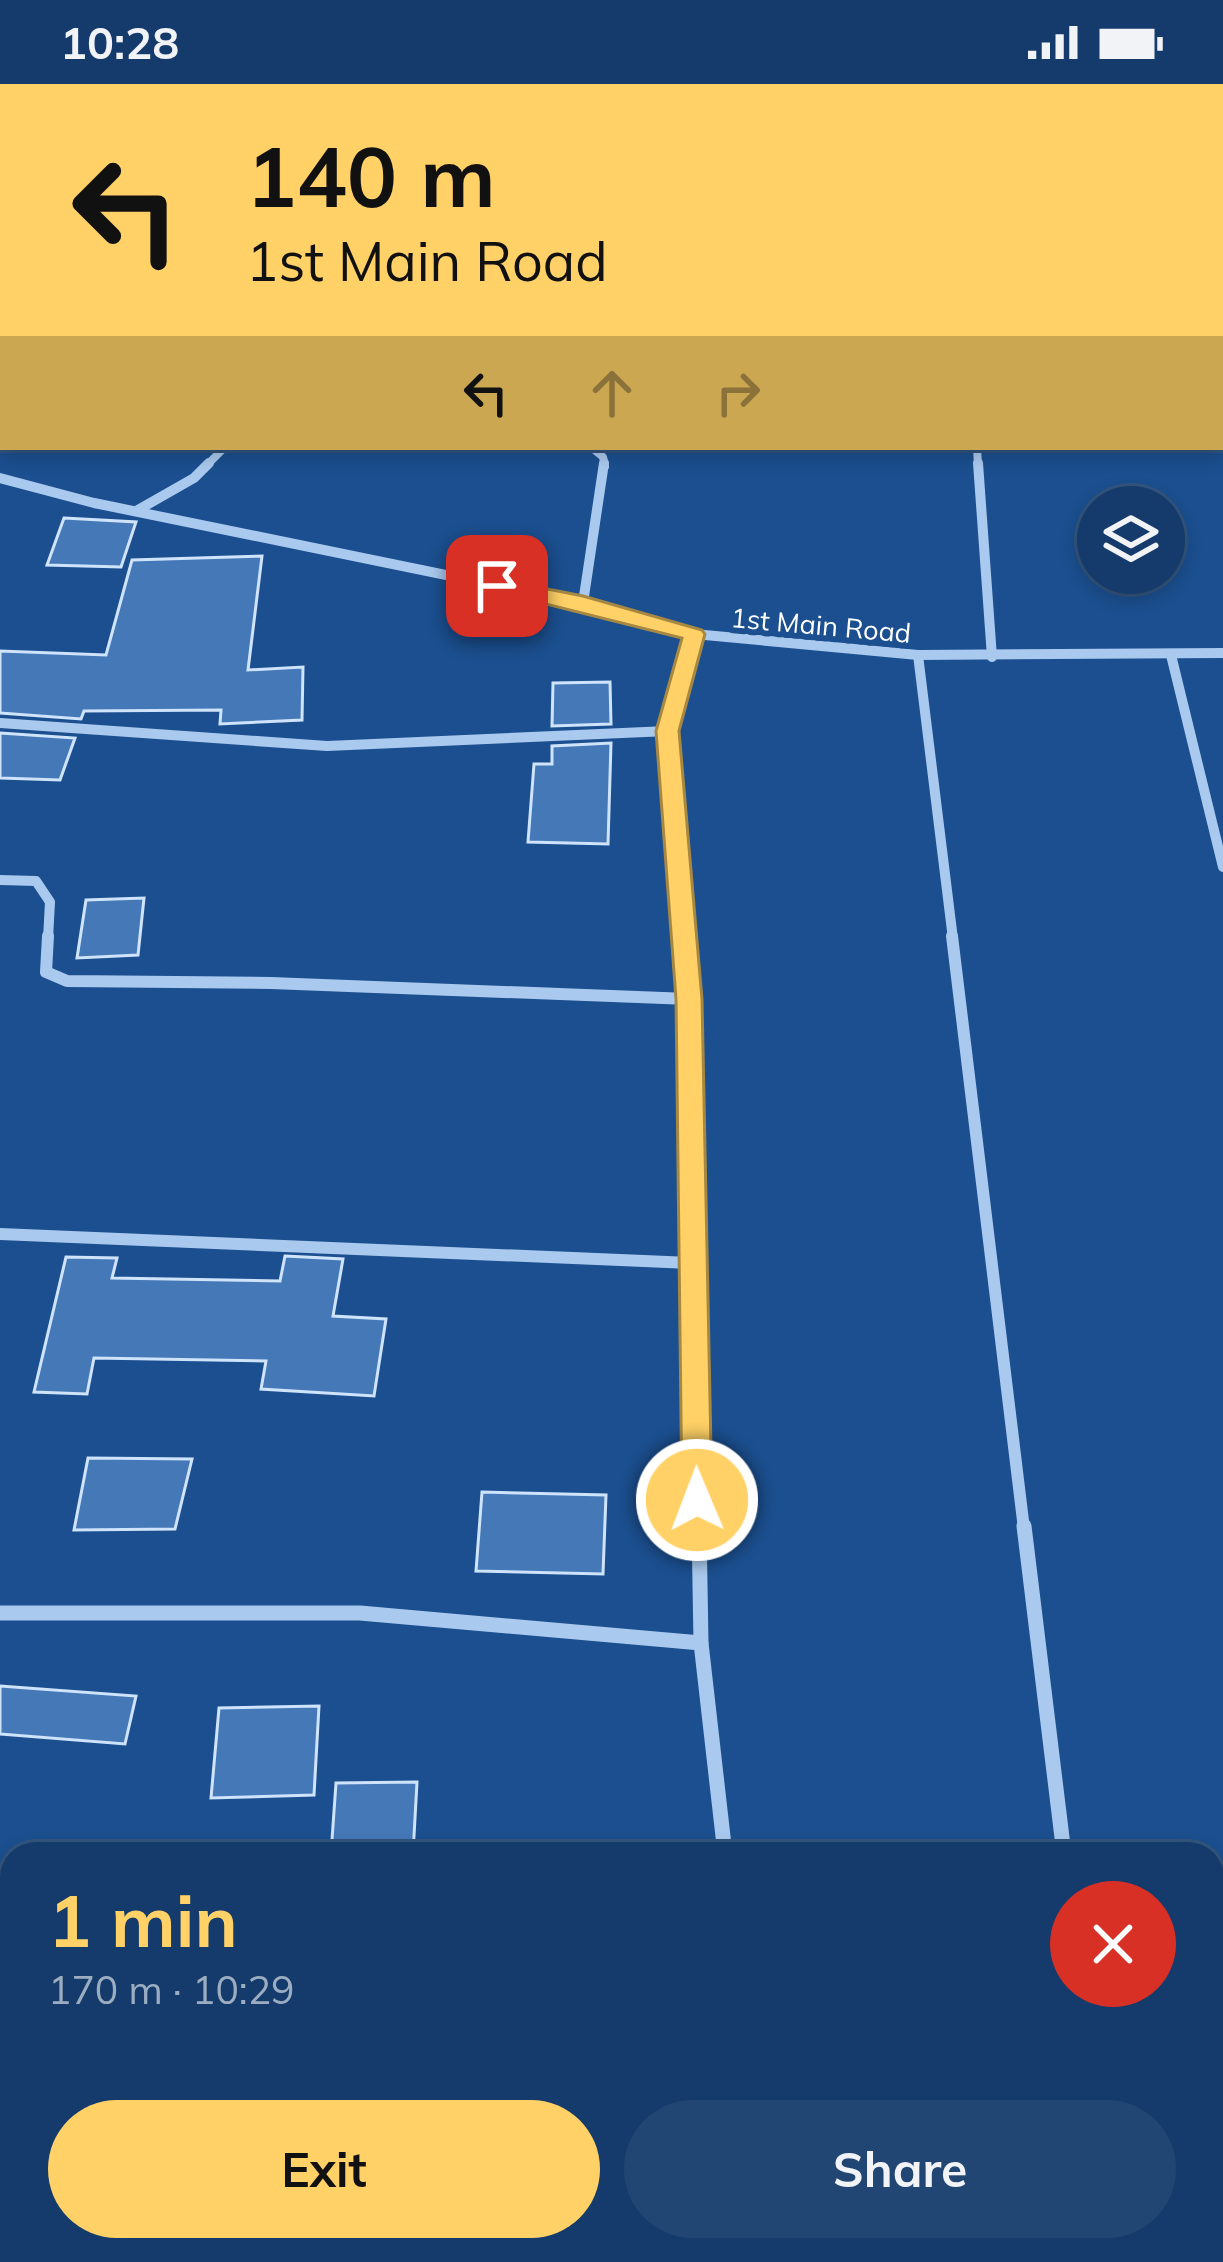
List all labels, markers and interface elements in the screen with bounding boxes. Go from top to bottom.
text: 10:28 [60,14,179,70]
text: 140 m [246,123,496,228]
icon: left [48,132,204,288]
text: 1st Main Road [246,227,608,295]
icon: left [453,360,519,426]
icon: ahead [579,360,645,426]
icon: right [705,360,771,426]
map controls [1077,486,1185,594]
button: layers [1077,486,1185,594]
pin [446,535,548,637]
icon: arrive [464,553,530,619]
street label: 1st Main Road [729,600,913,650]
position arrow [634,1437,760,1563]
text: 1 min [48,1875,238,1965]
button: close [1050,1881,1176,2007]
text: 170 m · 10:29 [48,1965,294,2014]
button: Exit [48,2100,600,2238]
button: Share [624,2100,1176,2238]

